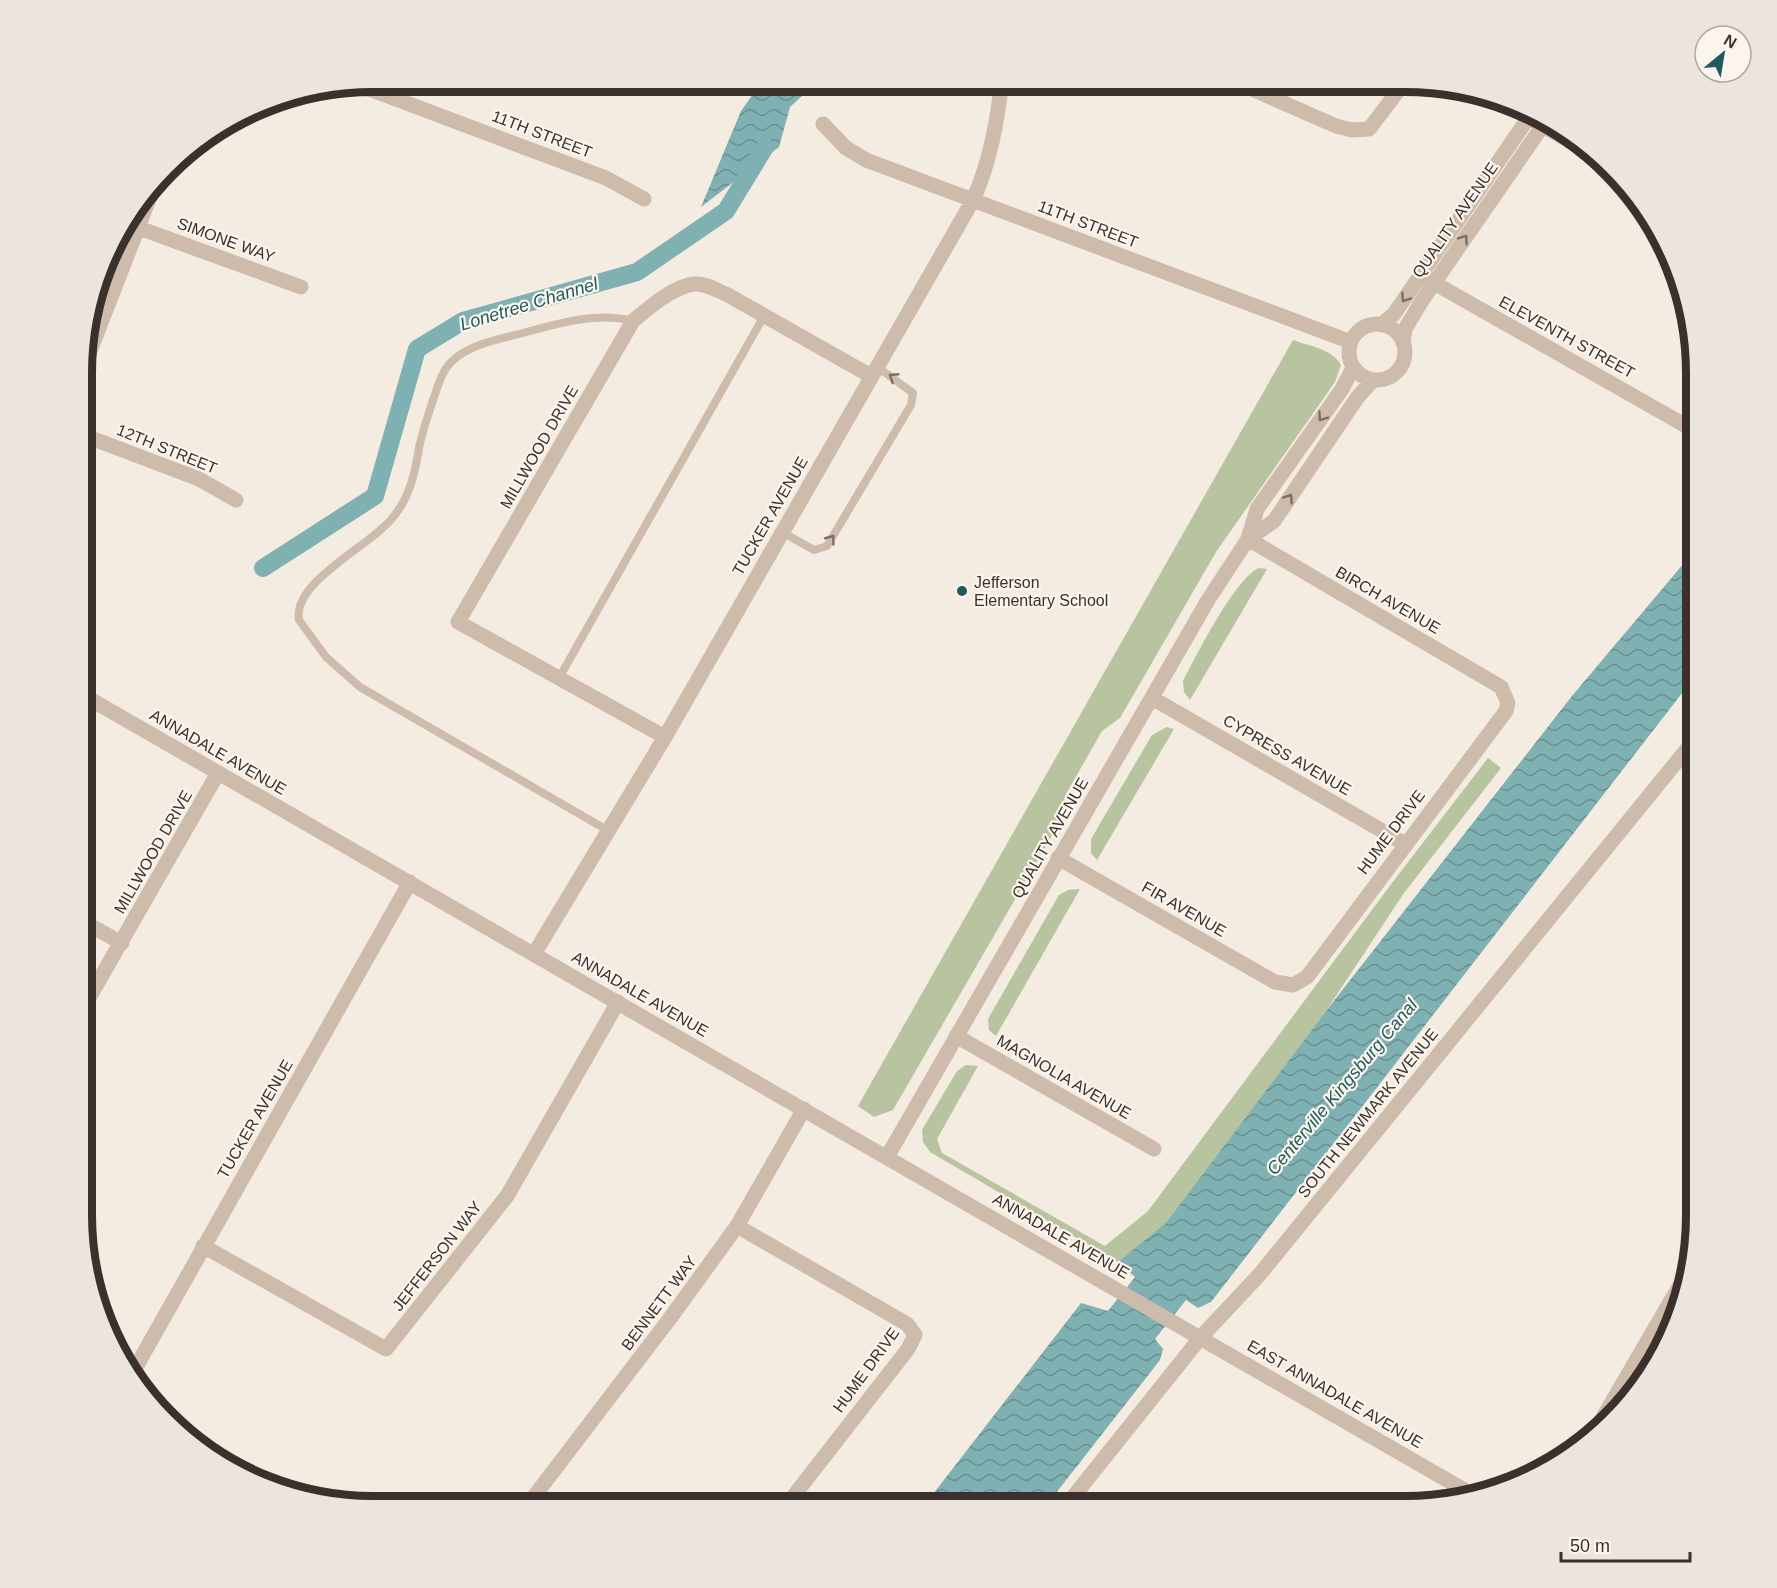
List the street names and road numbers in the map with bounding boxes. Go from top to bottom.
street label: 11TH STREET [490,107,595,161]
street label: QUALITY AVENUE [1409,159,1501,281]
street label: 11TH STREET [1036,197,1141,251]
street label: SIMONE WAY [175,215,277,266]
street label: ELEVENTH STREET [1496,293,1638,381]
street label: MILLWOOD DRIVE [497,382,581,512]
street label: 12TH STREET [114,421,220,477]
street label: TUCKER AVENUE [729,454,811,578]
street label: BIRCH AVENUE [1333,563,1443,637]
street label: ANNADALE AVENUE [147,706,289,798]
street label: CYPRESS AVENUE [1220,711,1354,799]
street label: QUALITY AVENUE [1009,775,1091,901]
street label: MILLWOOD DRIVE [111,787,195,917]
street label: HUME DRIVE [1354,787,1428,877]
street label: FIR AVENUE [1139,878,1229,940]
street label: ANNADALE AVENUE [569,948,711,1040]
street label: SOUTH NEWMARK AVENUE [1295,1025,1441,1201]
street label: MAGNOLIA AVENUE [994,1032,1134,1122]
street label: TUCKER AVENUE [214,1057,296,1181]
street label: ANNADALE AVENUE [990,1190,1132,1282]
street label: JEFFERSON WAY [389,1198,485,1314]
street label: BENNETT WAY [618,1252,700,1353]
street label: HUME DRIVE [830,1324,902,1416]
street label: EAST ANNADALE AVENUE [1244,1337,1426,1451]

